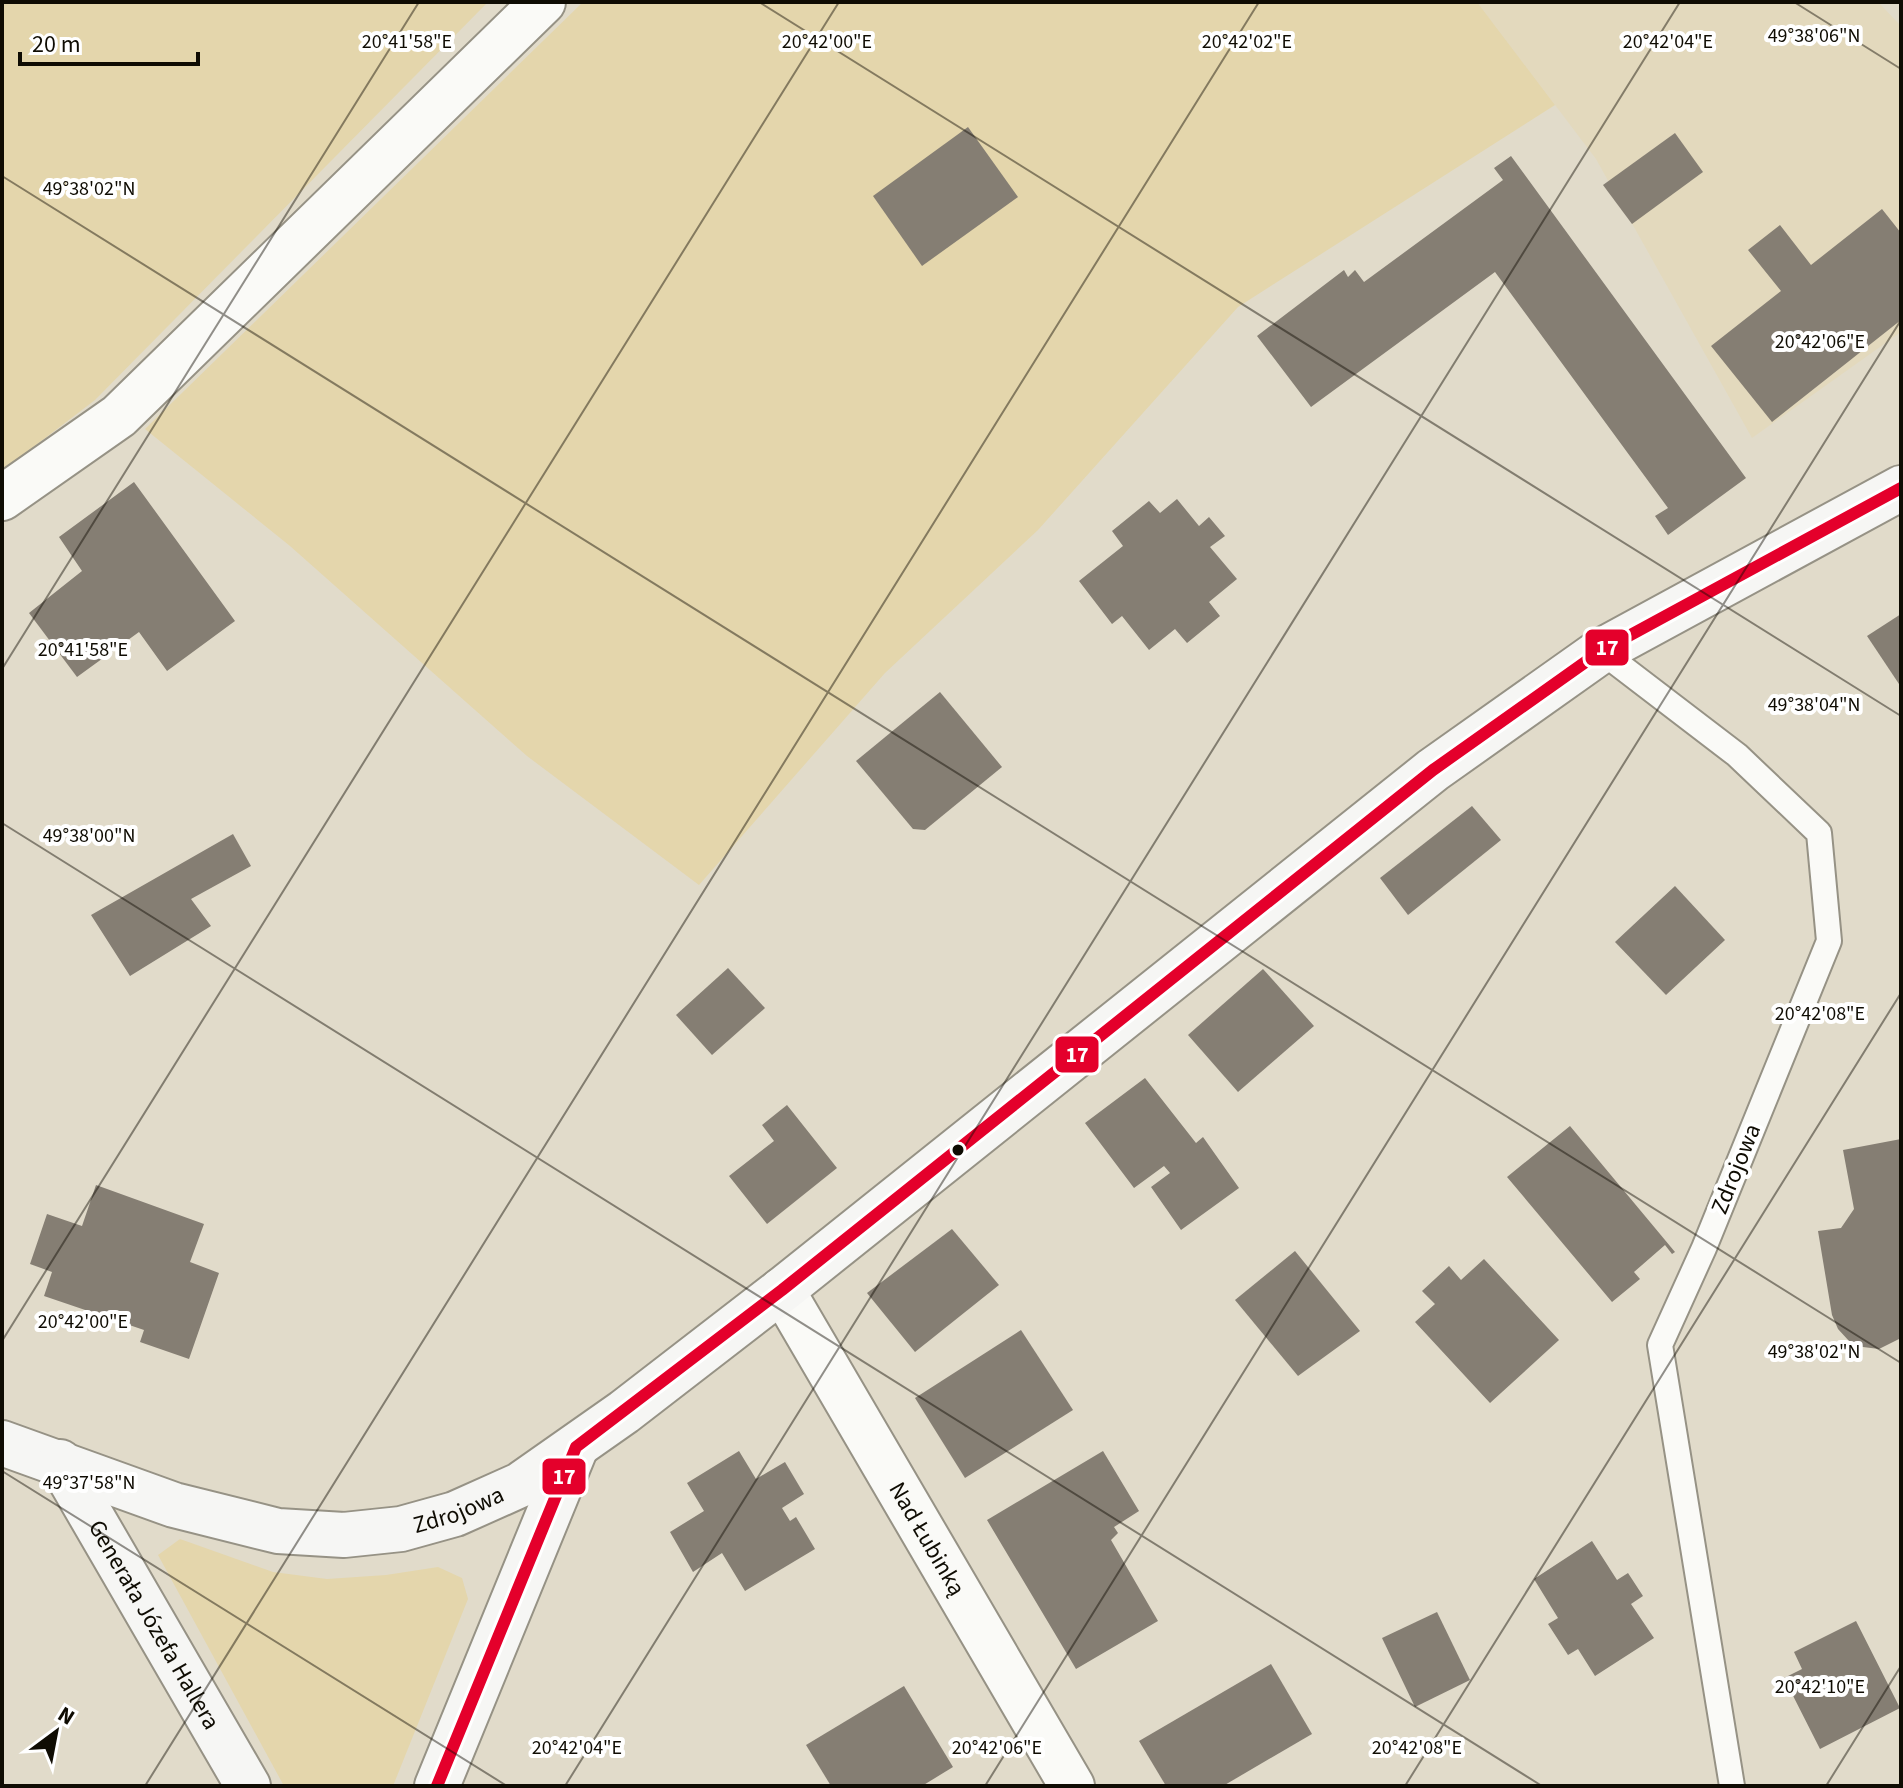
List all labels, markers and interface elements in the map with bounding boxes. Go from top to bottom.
scale bar [20,16,198,66]
text: 49°38'06"N [1768,22,1860,50]
text: 20 m [32,27,81,62]
text: 20°41'58"E [362,28,452,56]
text: 20°42'00"E [782,28,872,56]
text: 20°42'02"E [1202,28,1292,56]
text: 20°42'04"E [1623,28,1713,56]
text: 49°38'02"N [43,175,135,203]
text: 20°42'06"E [1775,328,1865,356]
line badge: 17 [1584,628,1630,667]
text: 17 [1595,632,1619,664]
text: 20°41'58"E [38,636,128,664]
text: 49°38'04"N [1768,691,1860,719]
text: 49°38'00"N [43,822,135,850]
text: 20°42'08"E [1775,1000,1865,1028]
line badge: 17 [1054,1035,1100,1074]
text: 17 [1065,1039,1089,1071]
street label: Zdrojowa [1702,1118,1770,1220]
unlabelled marker [950,1142,966,1158]
text: 20°42'00"E [38,1308,128,1336]
text: 49°38'02"N [1768,1338,1860,1366]
line badge: 17 [541,1457,587,1496]
text: 17 [552,1461,576,1493]
text: 49°37'58"N [43,1469,135,1497]
street label: Nad Łubinką [880,1475,974,1602]
street label: Zdrojowa [409,1477,510,1542]
street label: Generała Józefa Hallera [80,1513,229,1736]
text: 20°42'10"E [1775,1673,1865,1701]
north arrow [16,1692,96,1772]
text: N [51,1698,81,1733]
text: 20°42'04"E [532,1734,622,1762]
text: 20°42'06"E [952,1734,1042,1762]
text: 20°42'08"E [1372,1734,1462,1762]

